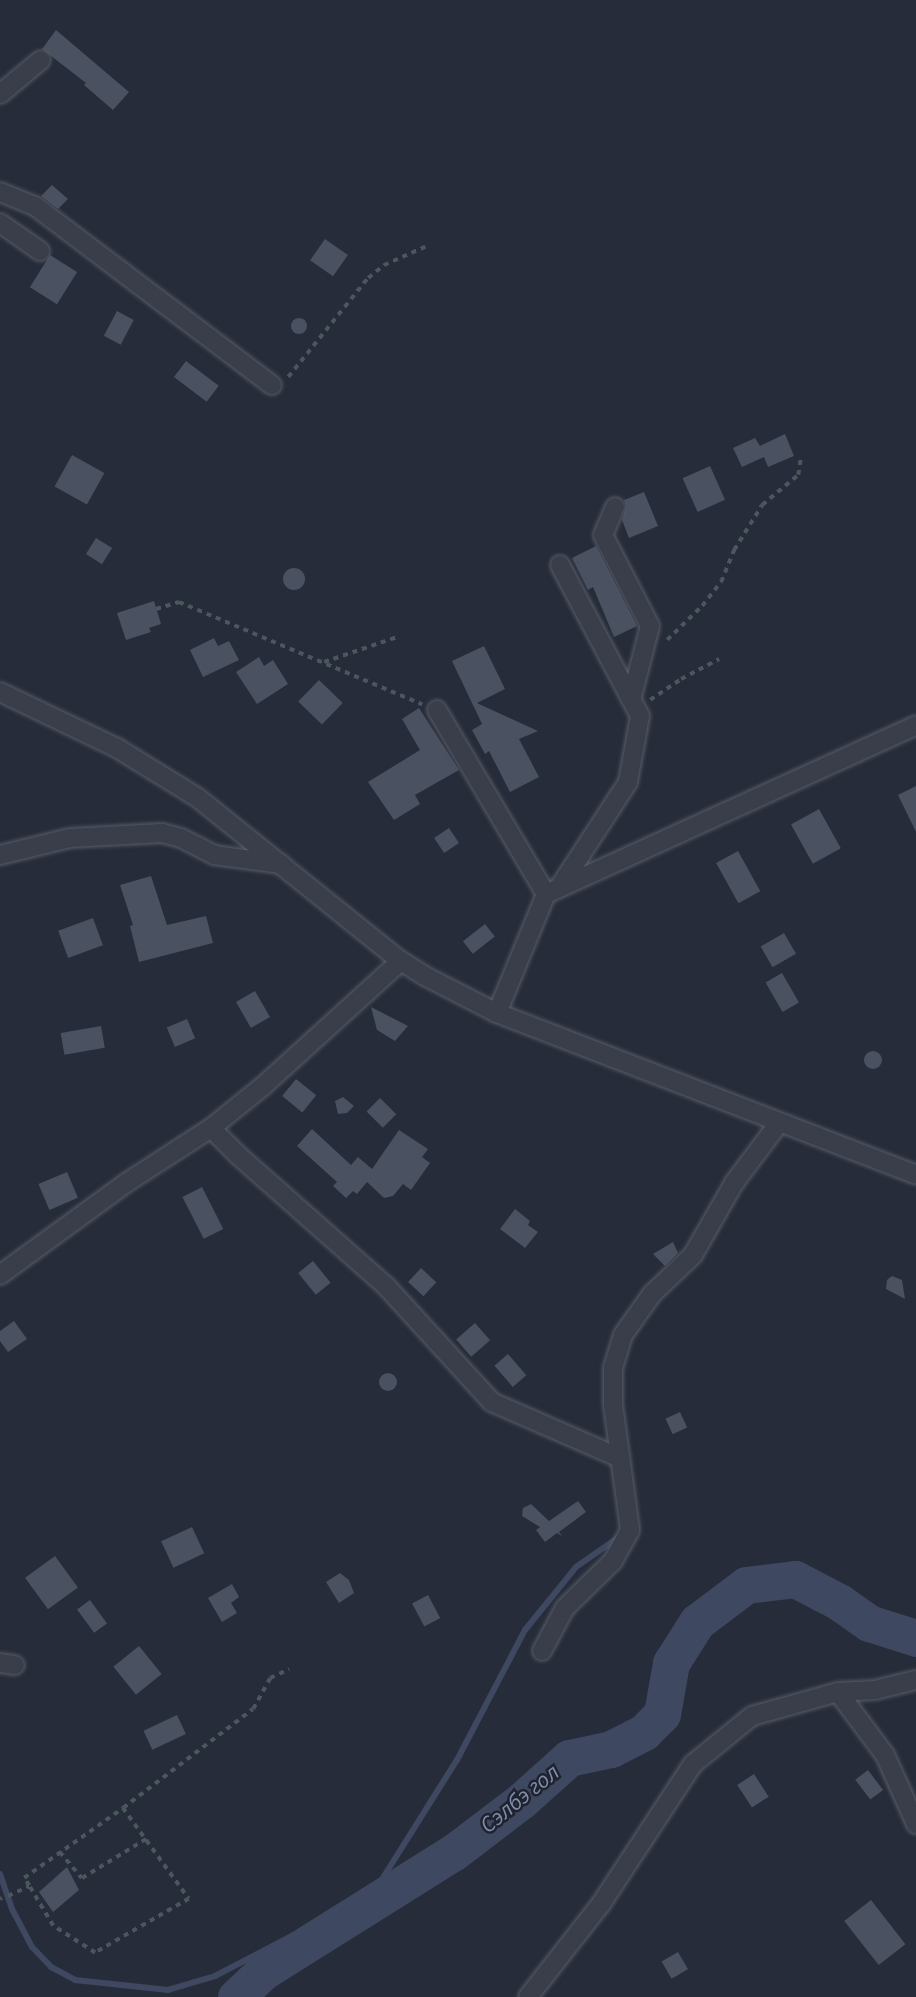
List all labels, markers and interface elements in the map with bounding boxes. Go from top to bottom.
water label: Сэлбэ гол [475,1759,565,1839]

